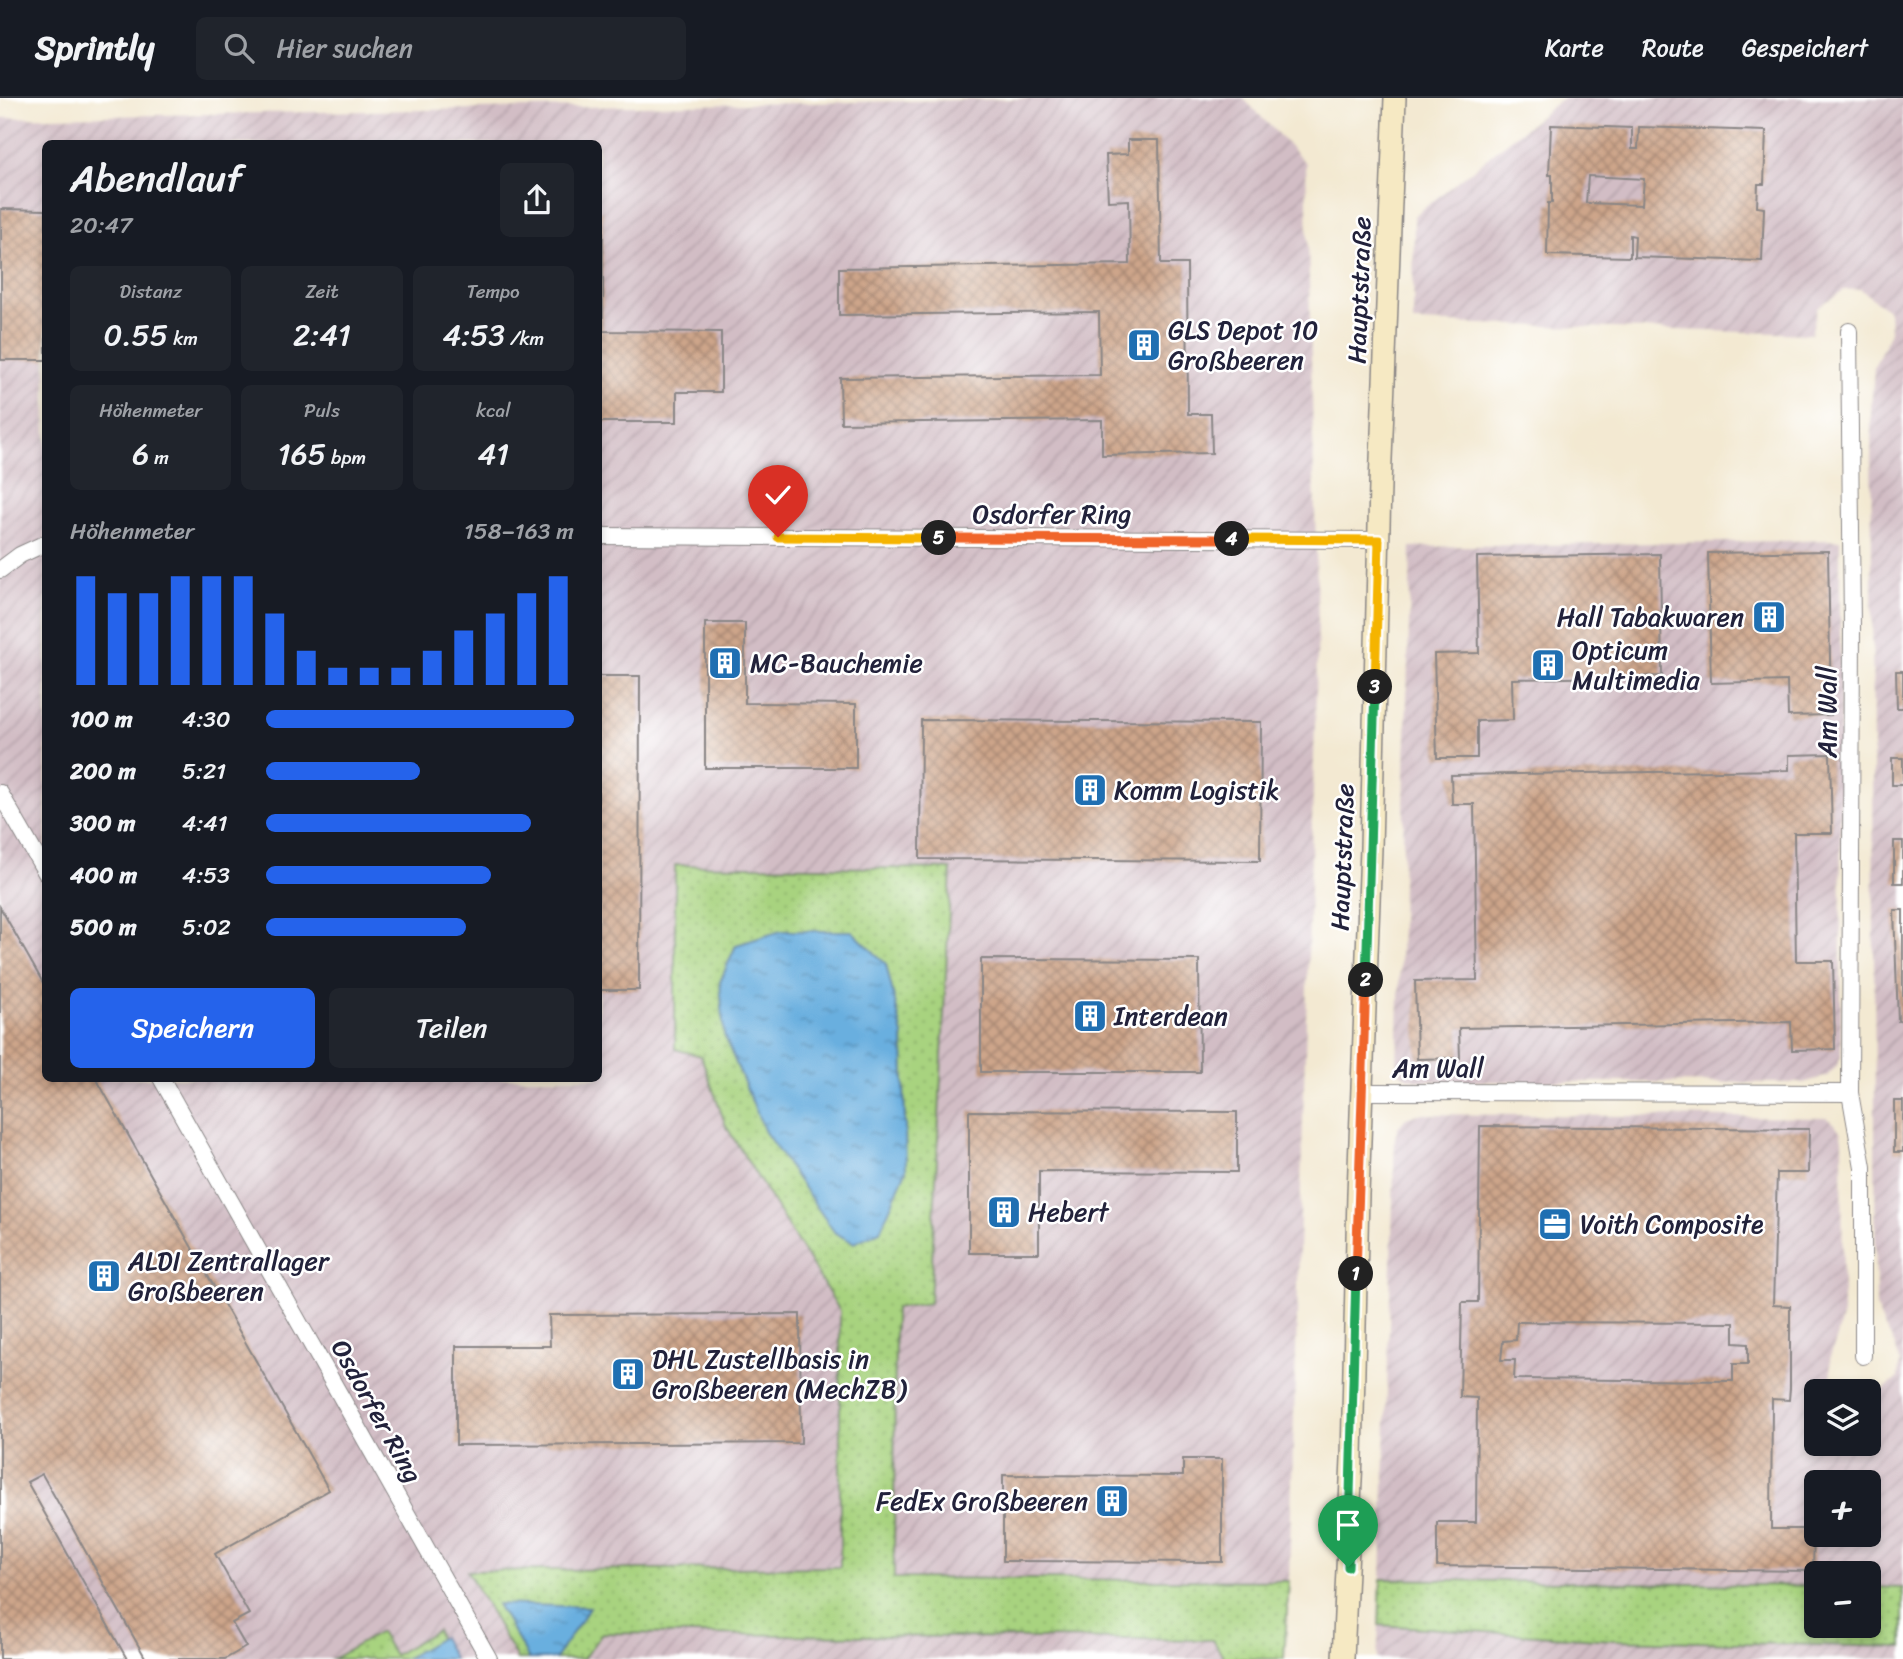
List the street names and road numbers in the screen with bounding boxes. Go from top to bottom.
street label: Hauptstraße [1333,215,1385,365]
street label: Osdorfer Ring [973,491,1131,537]
street label: Am Wall [1804,666,1850,759]
street label: Hauptstraße [1316,782,1368,932]
street label: Am Wall [1391,1045,1484,1091]
street label: Osdorfer Ring [318,1330,436,1492]

